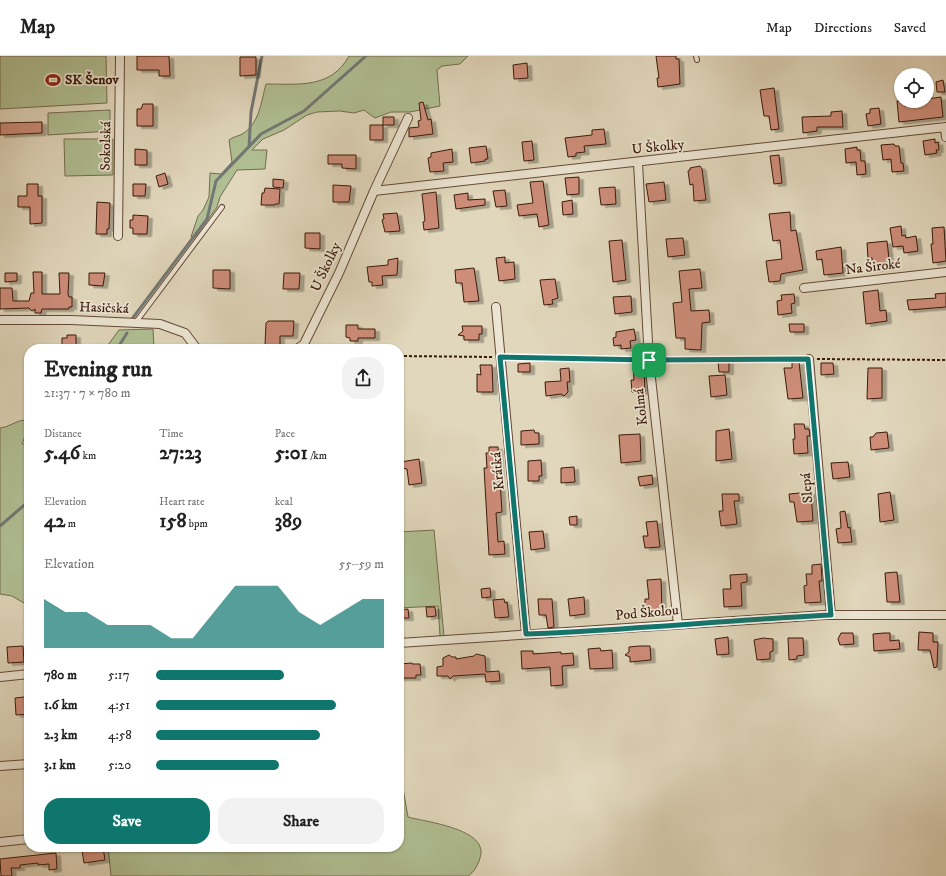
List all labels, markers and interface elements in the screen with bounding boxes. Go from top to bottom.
text: Map [20,16,55,39]
text: Map [766,19,792,37]
text: Directions [814,19,872,37]
text: Saved [894,19,926,37]
map controls [894,68,934,108]
button: locate [894,68,934,108]
sports icon: SK Šenov [44,71,62,89]
place label: SK Šenov [65,71,119,89]
street label: Sokolská [97,121,115,171]
street label: U Školky [631,135,685,159]
street label: U Školky [307,239,345,295]
street label: Na Široké [844,255,902,279]
street label: Hasičská [79,298,129,318]
pin [632,343,666,377]
icon: arrive [638,349,660,371]
text: Evening run [44,356,152,383]
button: share [342,357,384,399]
text: 21:37 · 7 × 780 m [44,385,130,401]
street label: Kolmá [630,388,652,426]
text: Distance [44,427,82,441]
text: Time [159,427,183,441]
text: Pace [275,427,295,441]
text: 5.46 [44,441,80,466]
text: 27:23 [159,441,202,466]
text: 5:01 [275,441,308,466]
text: km [80,449,96,463]
text: /km [308,449,327,463]
street label: Krátká [487,451,509,491]
street label: Slepá [797,472,817,504]
text: Elevation [44,495,87,509]
text: Heart rate [159,495,204,509]
text: kcal [275,495,293,509]
text: 42 [44,509,65,534]
text: 158 [159,509,186,534]
text: 389 [275,509,302,534]
text: m [65,517,76,531]
text: bpm [186,517,208,531]
text: Elevation [44,556,94,572]
text: 55–59 m [339,556,384,572]
street label: Pod Školou [615,601,680,625]
text: 780 m [44,667,77,683]
text: 5:17 [108,667,129,683]
text: 1.6 km [44,697,78,713]
text: 4:51 [108,697,130,713]
text: 2.3 km [44,727,78,743]
text: 4:58 [108,727,132,743]
text: 3.1 km [44,757,76,773]
text: 5:20 [108,757,131,773]
button: Save [44,798,210,844]
button: Share [218,798,384,844]

